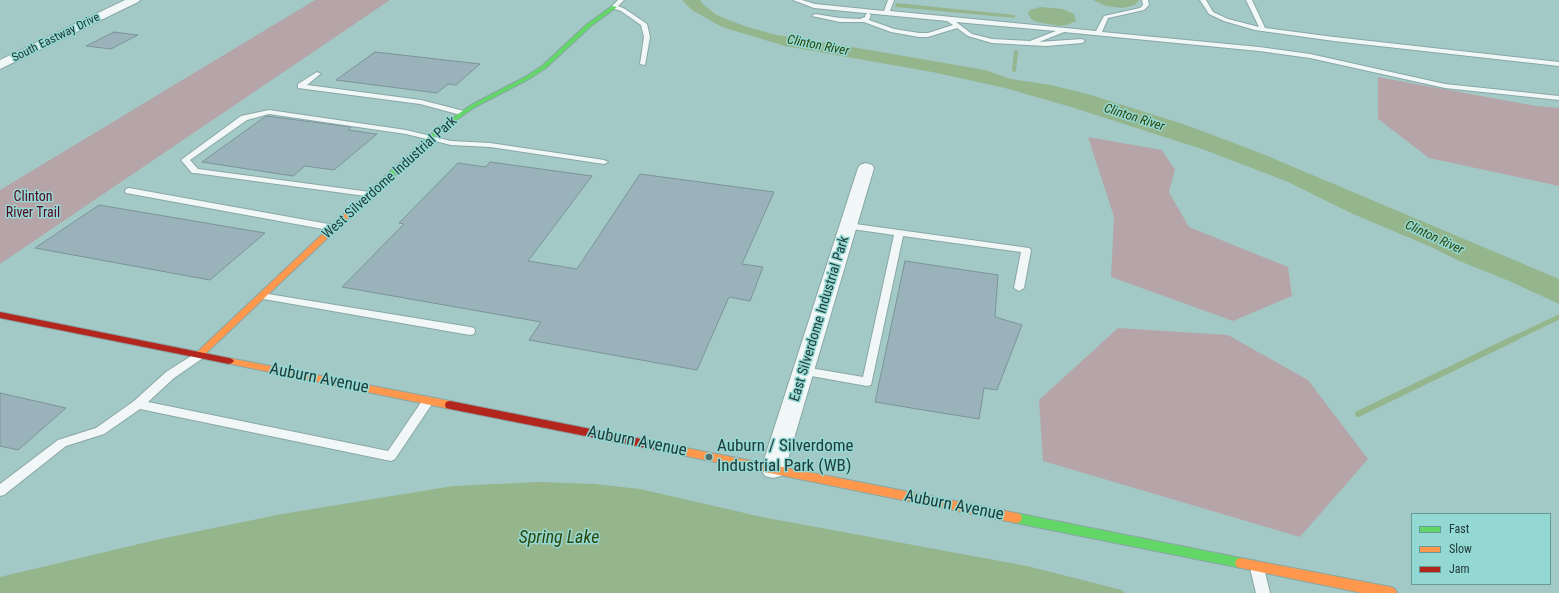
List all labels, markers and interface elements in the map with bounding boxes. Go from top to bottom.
street label: South Eastway Drive [10,10,102,66]
water label: Clinton River [786,32,850,60]
water label: Clinton River [1102,101,1166,135]
street label: West Silverdome Industrial Park [319,113,461,243]
park label: Clinton River Trail [6,189,60,222]
water label: Clinton River [1402,218,1466,258]
street label: East Silverdome Industrial Park [787,234,853,404]
street label: Auburn Avenue [268,359,370,399]
street label: Auburn Avenue [586,422,688,462]
place label: Auburn / Silverdome Industrial Park (WB) [717,437,854,477]
marker: Auburn / Silverdome Industrial Park (WB) [704,452,714,462]
street label: Auburn Avenue [903,486,1005,526]
legend [1411,513,1551,585]
text: Fast [1449,522,1469,536]
water label: Spring Lake [519,527,599,549]
text: Slow [1449,542,1472,556]
text: Jam [1449,562,1470,576]

